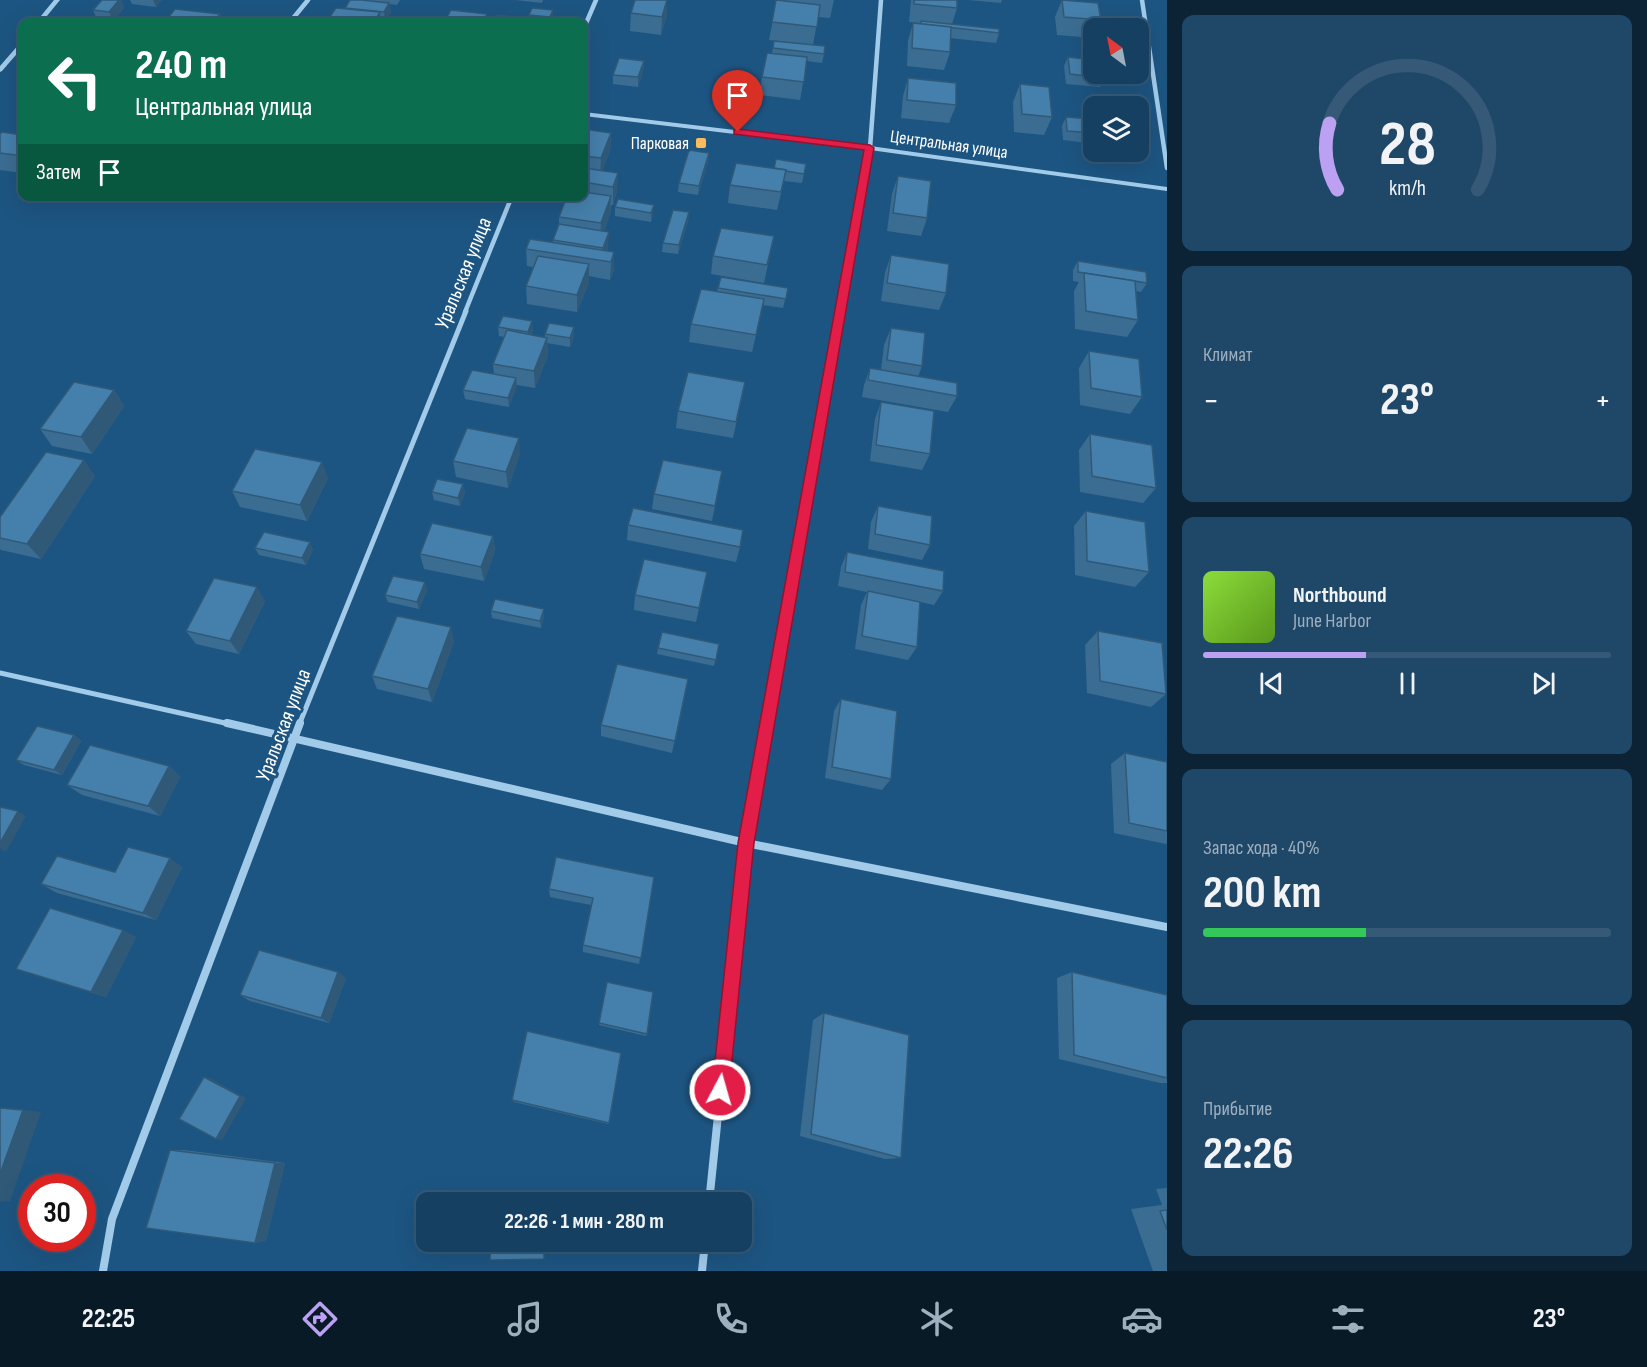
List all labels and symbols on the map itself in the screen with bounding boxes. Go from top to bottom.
north arrow [1083,18,1149,84]
pin [712,70,763,132]
street label: Центральная улица [889,126,1009,163]
place label: Парковая [631,133,689,154]
marker: Парковая [694,136,708,150]
street label: Уральская улица [430,214,497,333]
street label: Уральская улица [251,665,316,785]
position arrow [688,1058,752,1122]
speed limit sign: 30 [18,1174,96,1252]

